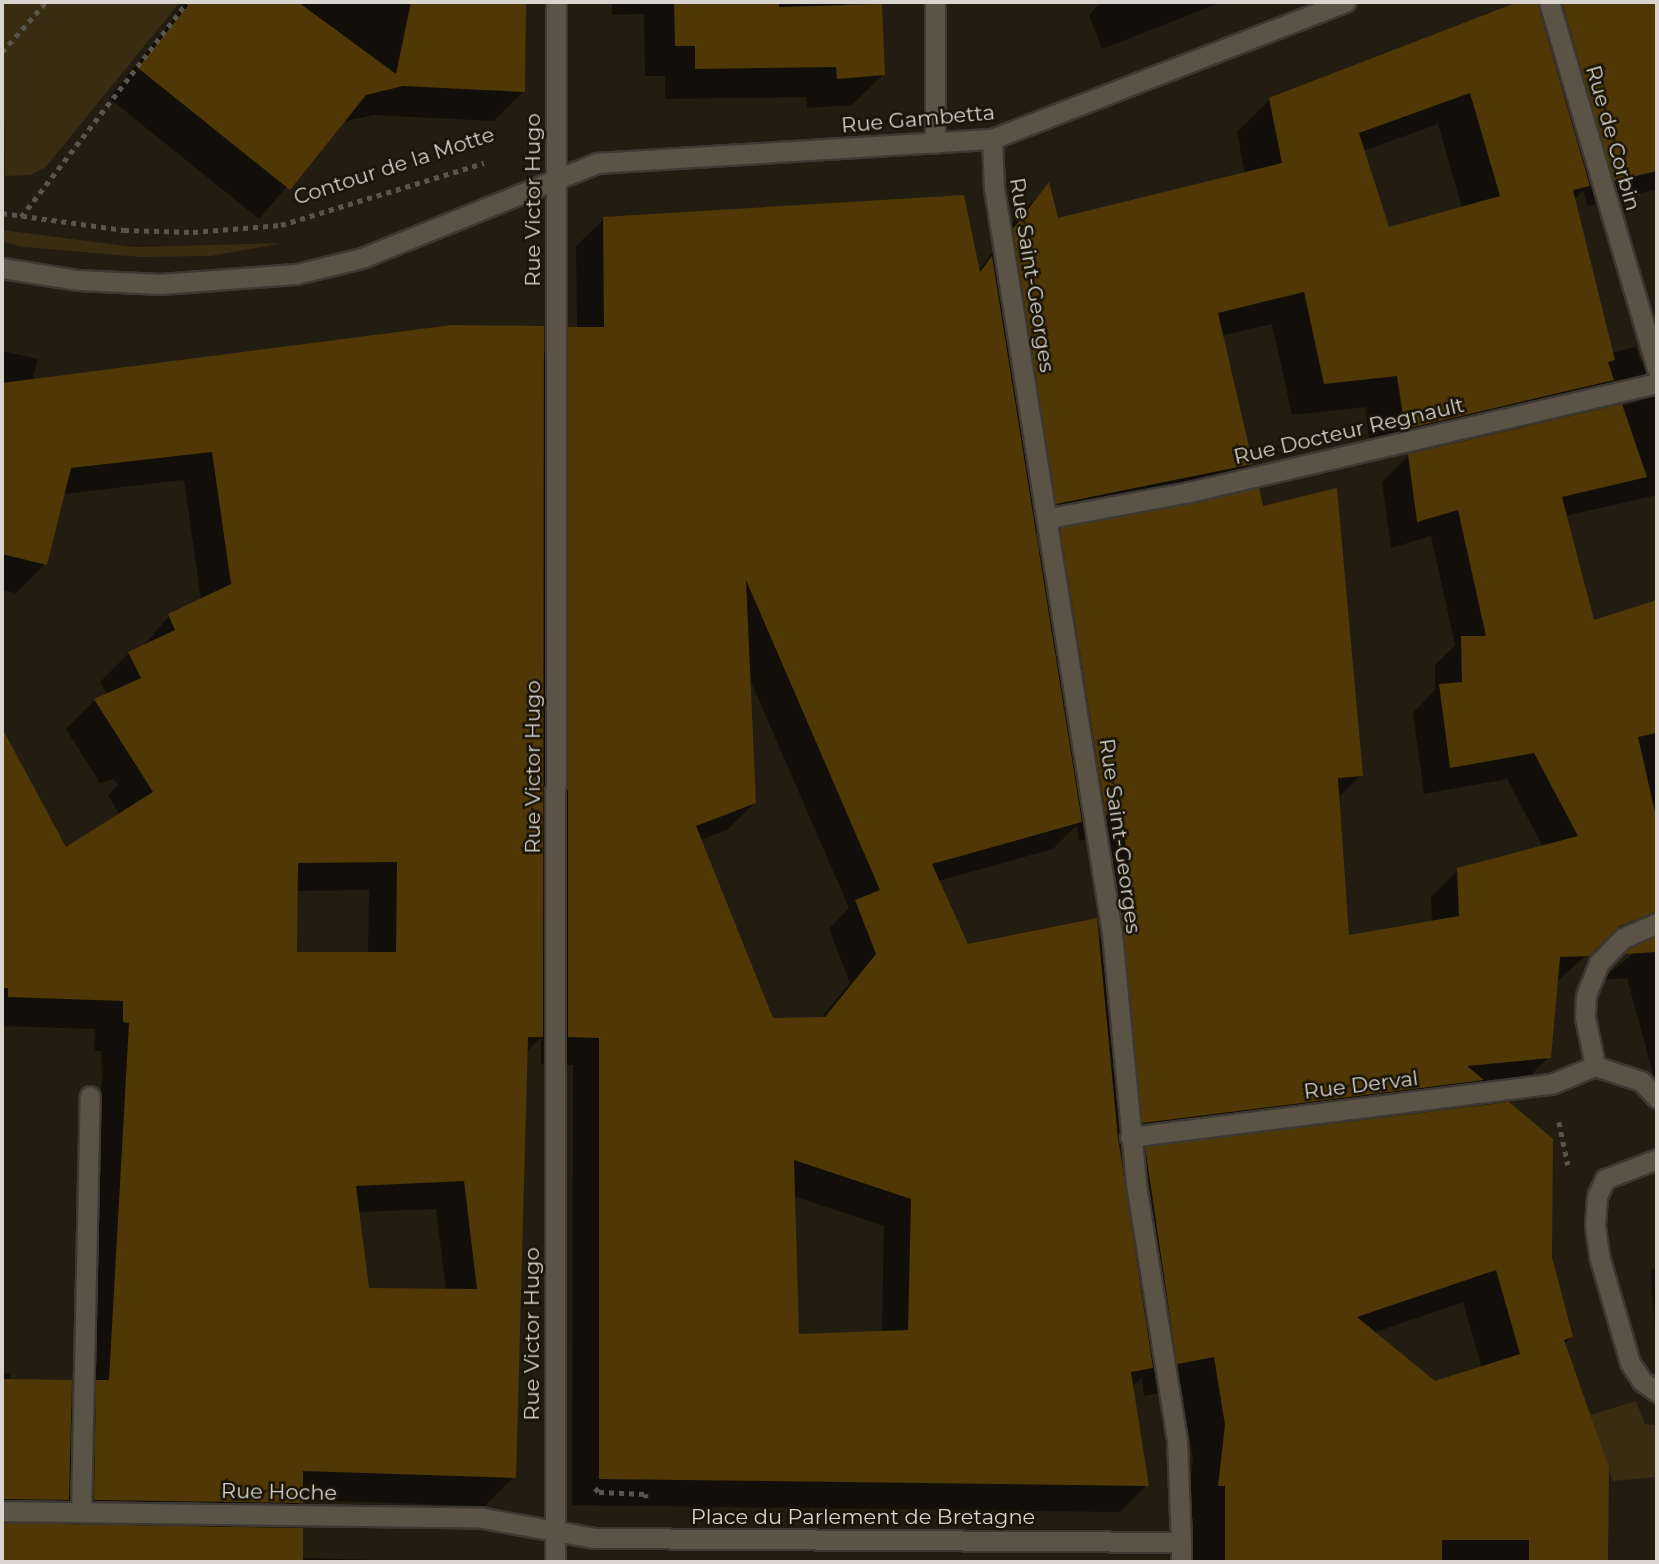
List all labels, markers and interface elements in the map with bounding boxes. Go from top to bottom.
street label: Rue de Corbin [1580,63,1646,213]
street label: Rue Gambetta [840,100,996,138]
street label: Rue Victor Hugo [520,113,546,287]
street label: Contour de la Motte [291,122,497,210]
street label: Rue Saint-Georges [1004,176,1060,374]
street label: Rue Docteur Regnault [1231,392,1467,470]
street label: Rue Victor Hugo [520,680,546,854]
street label: Rue Saint-Georges [1094,737,1146,935]
street label: Rue Derval [1302,1065,1420,1105]
street label: Rue Victor Hugo [519,1247,545,1421]
street label: Rue Hoche [221,1478,337,1506]
street label: Place du Parlement de Bretagne [691,1504,1035,1530]

